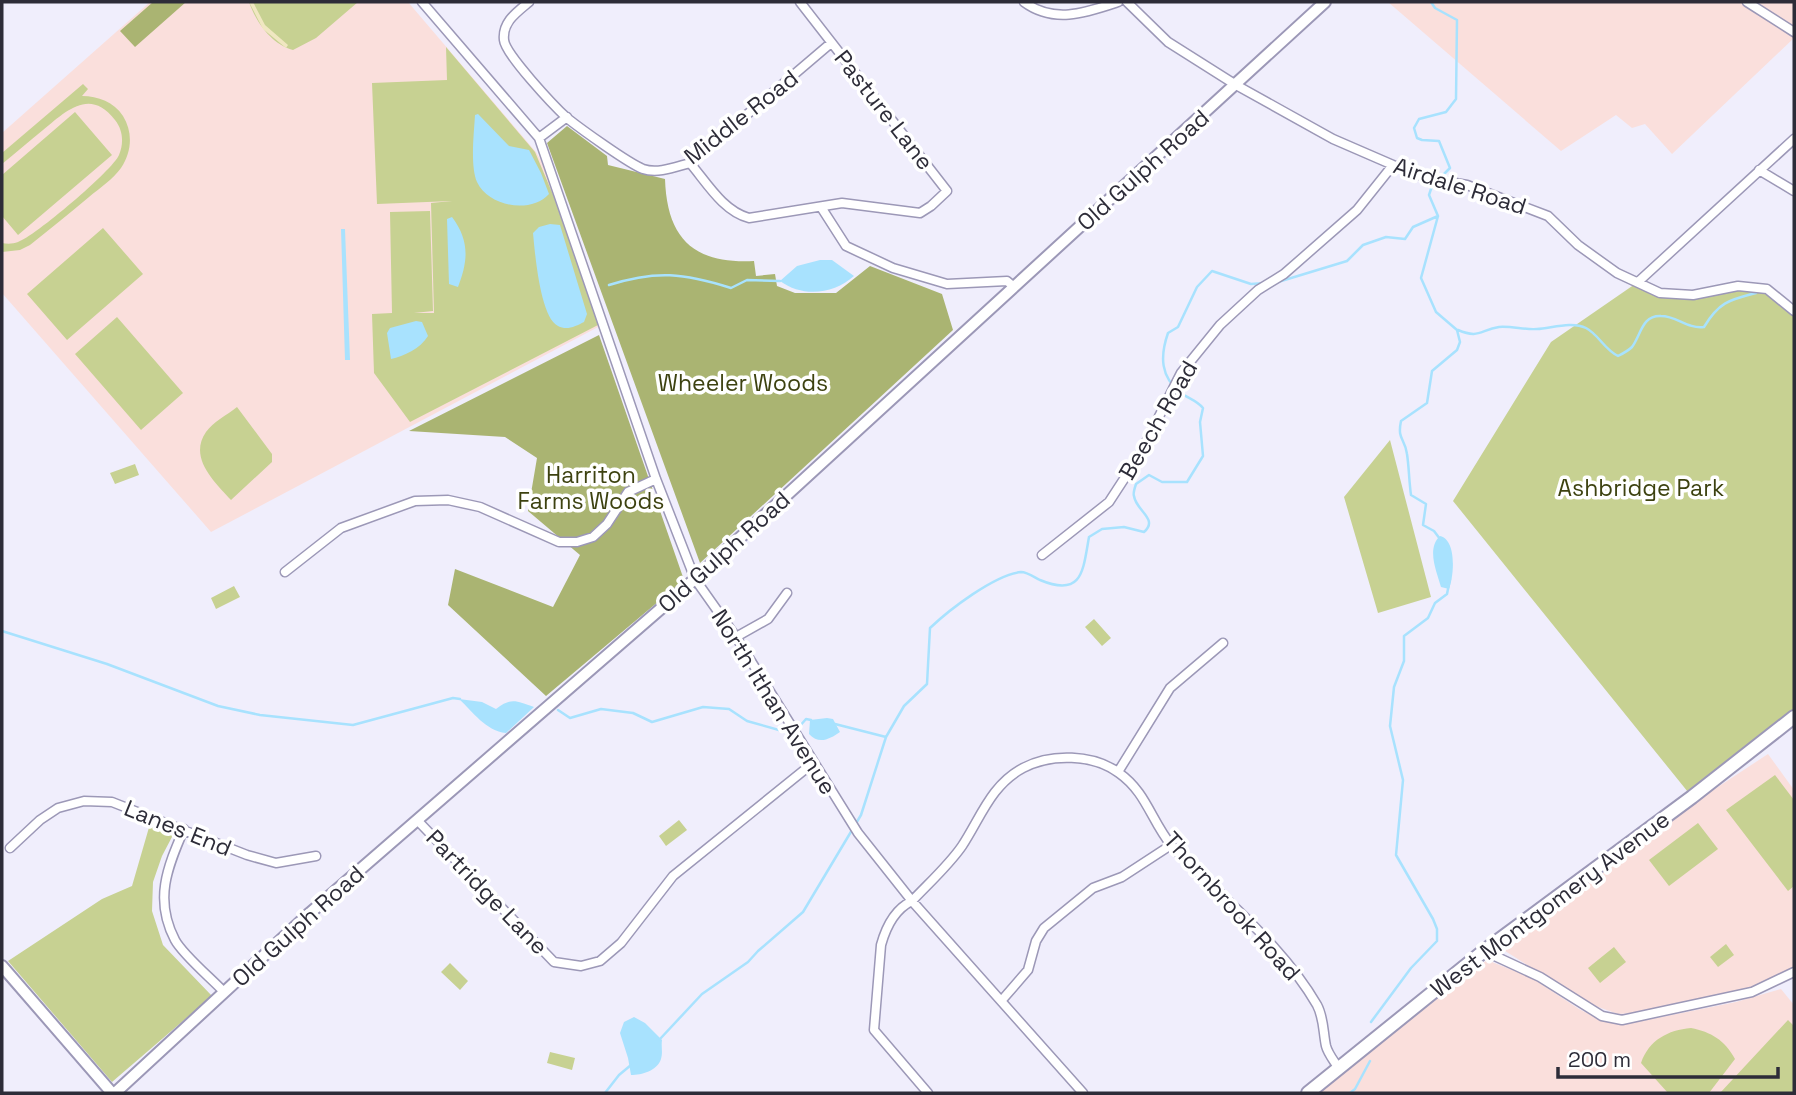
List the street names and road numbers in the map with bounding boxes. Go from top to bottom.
street label: Pasture Lane [828,44,940,176]
street label: Middle Road [678,63,804,171]
street label: Old Gulph Road [1071,103,1215,237]
street label: Airdale Road [1390,150,1530,222]
street label: Beech Road [1112,355,1204,485]
street label: Old Gulph Road [652,485,796,619]
street label: North Ithan Avenue [705,604,843,800]
street label: Lanes End [120,793,236,863]
street label: West Montgomery Avenue [1424,804,1676,1004]
street label: Partridge Lane [420,823,554,961]
street label: Thornbrook Road [1157,825,1307,987]
street label: Old Gulph Road [226,859,370,993]

